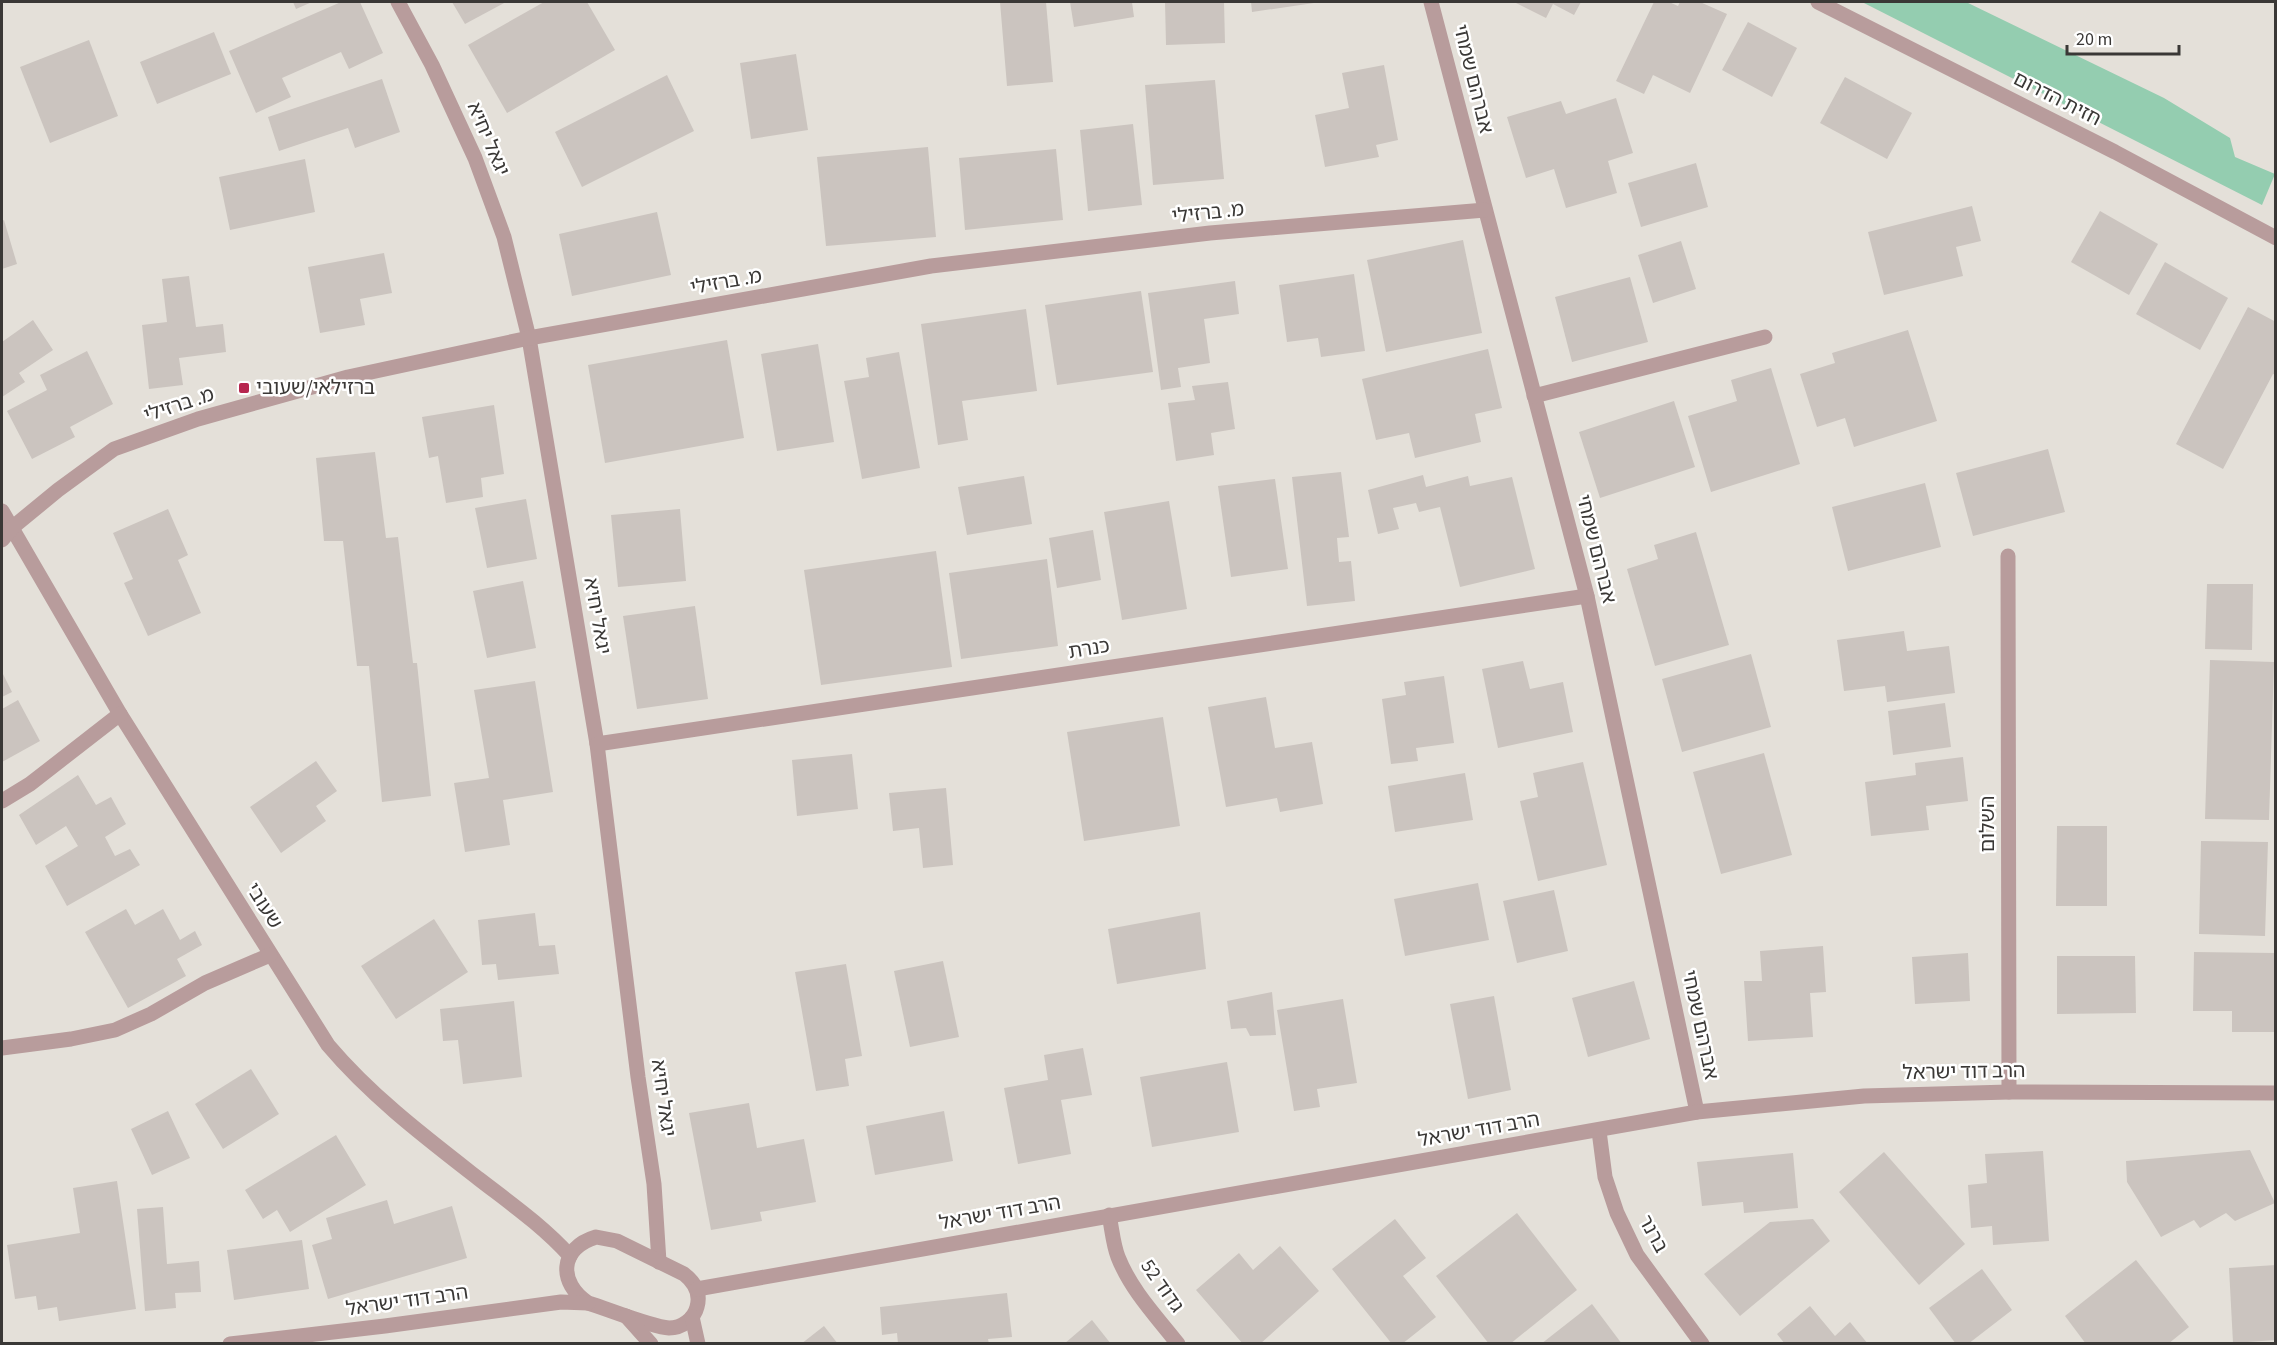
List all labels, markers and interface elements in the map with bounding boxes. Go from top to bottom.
scale bar [2067,18,2180,56]
street label: אברהם שמחי [1446,22,1500,136]
text: 20 m [2076,27,2112,52]
street label: חזית הדרום [2008,65,2106,133]
street label: יגאל יחיא [460,98,516,180]
street label: מ. ברזילי [1171,195,1245,231]
street label: מ. ברזילי [688,262,764,302]
place label: ברזילאי/שעובי [256,374,375,402]
street label: מ. ברזילי [140,380,218,430]
marker: ברזילאי/שעובי [237,381,251,395]
street label: אברהם שמחי [1569,492,1623,606]
street label: יגאל יחיא [576,575,618,657]
street label: כנרת [1066,632,1112,666]
street label: השלום [1974,795,2002,853]
street label: שעובי [239,877,289,935]
street label: אברהם שמחי [1675,968,1725,1082]
street label: יגאל יחיא [644,1057,682,1139]
street label: הרב דוד ישראל [1902,1057,2026,1087]
street label: הרב דוד ישראל [1416,1106,1542,1154]
street label: הרב דוד ישראל [937,1189,1063,1237]
street label: ברנר [1631,1210,1675,1258]
street label: גדוד 52 [1134,1254,1191,1319]
street label: הרב דוד ישראל [344,1279,470,1323]

